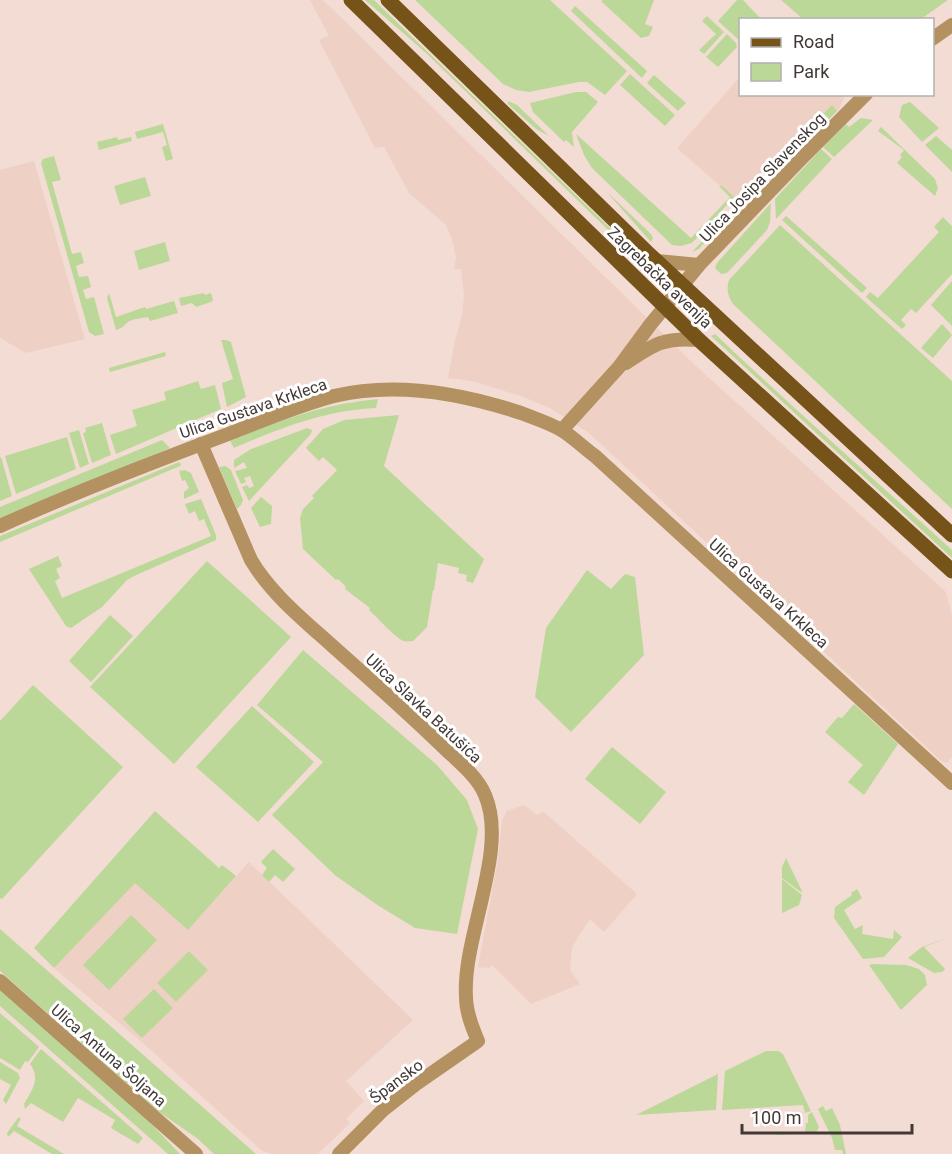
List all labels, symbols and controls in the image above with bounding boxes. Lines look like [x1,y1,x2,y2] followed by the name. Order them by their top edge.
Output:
[739,18,934,96] legend
[793,31,834,52] text: Road
[793,61,830,82] text: Park
[696,109,829,246] street label: Ulica Josipa Slavenskog
[603,223,716,332] street label: Zagrebačka avenija
[177,374,329,443] street label: Ulica Gustava Krkleca
[705,535,832,652] street label: Ulica Gustava Krkleca
[362,650,486,767] street label: Ulica Slavka Batušića
[47,999,171,1111] street label: Ulica Antuna Šoljana
[365,1055,427,1107] street label: Špansko
[742,1097,912,1135] scale bar
[751,1107,802,1128] text: 100 m

